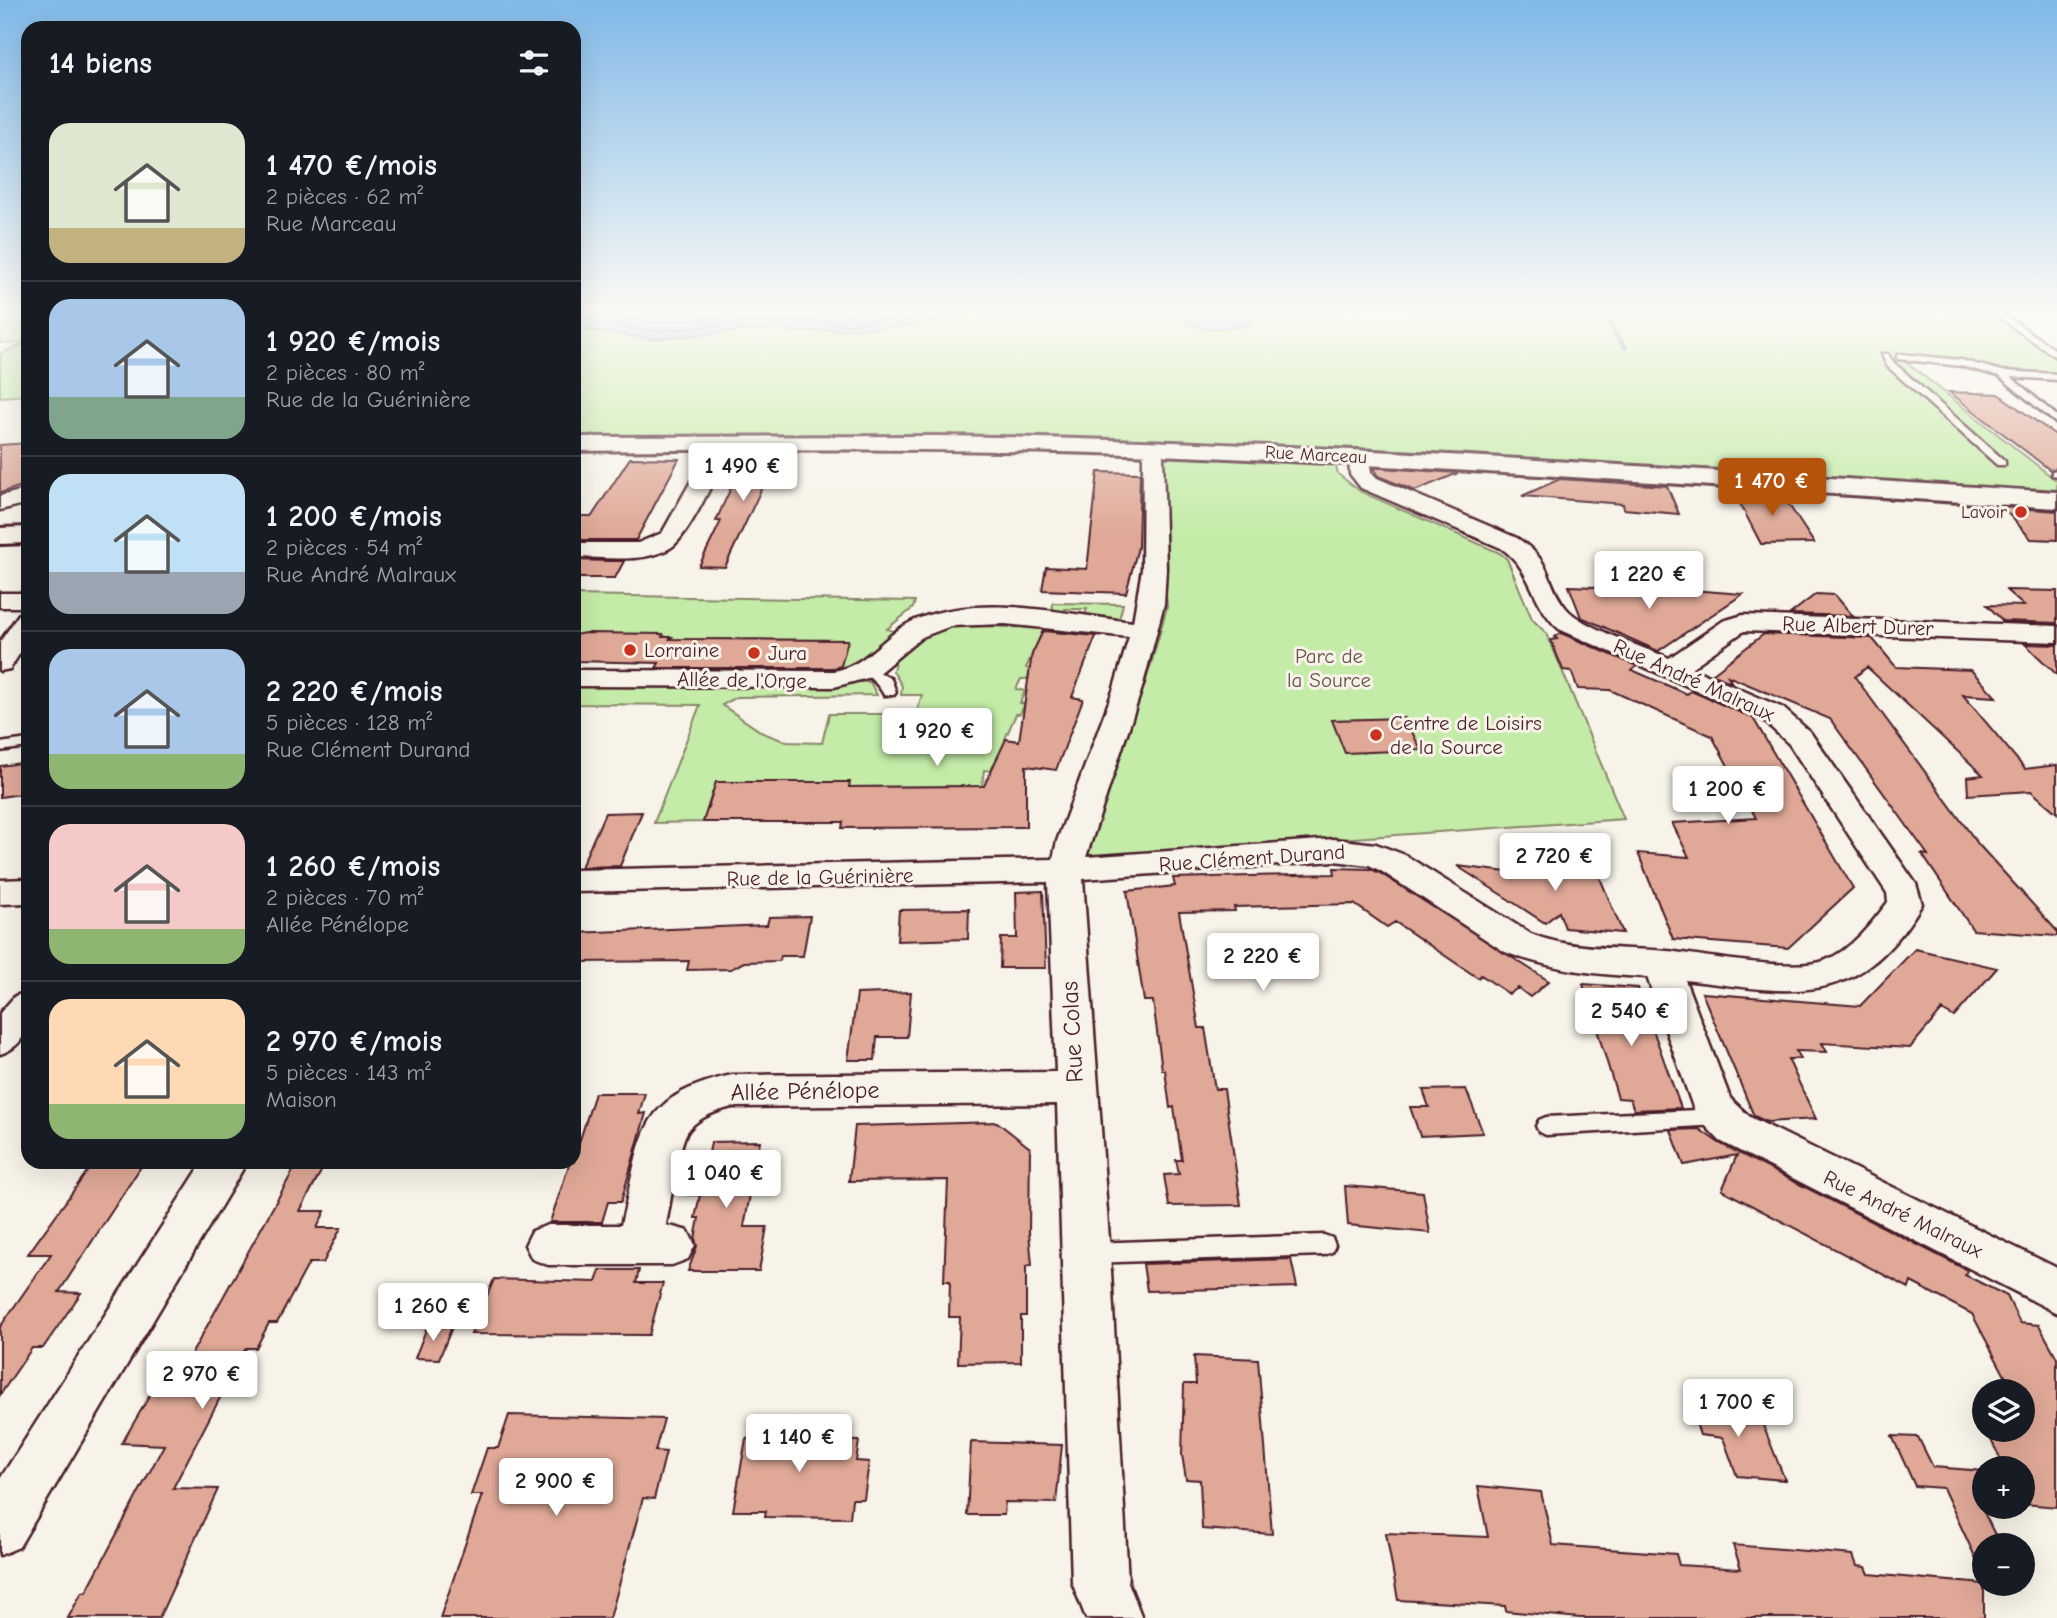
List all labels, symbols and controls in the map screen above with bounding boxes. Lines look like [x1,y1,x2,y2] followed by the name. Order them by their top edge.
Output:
[515,44,553,82] icon: filters
[49,46,152,81] text: 14 biens
[266,148,437,183] text: 1 470 €/mois
[105,151,189,235] icon: home
[266,183,423,210] text: 2 pièces · 62 m²
[266,210,396,237] text: Rue Marceau
[266,324,440,359] text: 1 920 €/mois
[105,327,189,411] icon: home
[266,359,425,386] text: 2 pièces · 80 m²
[266,386,470,413] text: Rue de la Guérinière
[1264,442,1368,468] street label: Rue Marceau
[678,444,808,503] pin: 1 490 €
[704,452,782,479] text: 1 490 €
[1707,458,1837,518] pin: 1 470 €
[1734,467,1810,494] text: 1 470 €
[266,499,442,534] text: 1 200 €/mois
[105,502,189,586] icon: home
[1961,502,2008,523] place label: Lavoir
[2013,504,2029,520] marker: Lavoir
[266,534,422,561] text: 2 pièces · 54 m²
[1584,552,1714,611] pin: 1 220 €
[1610,560,1688,587] text: 1 220 €
[266,561,456,588] text: Rue André Malraux
[1782,611,1935,641] street label: Rue Albert Durer
[1610,634,1778,726] street label: Rue André Malraux
[644,638,719,662] place label: Lorraine
[768,641,807,665] place label: Jura
[622,642,638,658] marker: Lorraine
[1287,644,1371,692] park label: Parc de la Source
[746,645,762,661] marker: Jura
[677,667,807,693] street label: Allée de l'Orge
[266,674,443,709] text: 2 220 €/mois
[105,677,189,761] icon: home
[872,708,1002,768] pin: 1 920 €
[266,709,432,736] text: 5 pièces · 128 m²
[1390,711,1542,759] place label: Centre de Loisirs de la Source
[898,717,976,744] text: 1 920 €
[1368,727,1384,743] marker: Centre de Loisirs de la Source
[266,736,471,763] text: Rue Clément Durand
[1663,766,1793,826] pin: 1 200 €
[1688,775,1768,802] text: 1 200 €
[1490,834,1620,893] pin: 2 720 €
[1158,840,1346,876] street label: Rue Clément Durand
[1516,842,1594,869] text: 2 720 €
[266,849,440,884] text: 1 260 €/mois
[105,852,189,936] icon: home
[726,863,914,891] street label: Rue de la Guérinière
[266,884,424,911] text: 2 pièces · 70 m²
[266,911,409,938] text: Allée Pénélope
[1198,934,1328,993] pin: 2 220 €
[1223,942,1303,969] text: 2 220 €
[1055,980,1089,1083] street label: Rue Colas
[1566,988,1696,1048] pin: 2 540 €
[1591,997,1671,1024] text: 2 540 €
[266,1024,442,1059] text: 2 970 €/mois
[105,1027,189,1111] icon: home
[266,1059,431,1086] text: 5 pièces · 143 m²
[730,1076,880,1106] street label: Allée Pénélope
[266,1086,337,1113] text: Maison
[661,1150,791,1210] pin: 1 040 €
[687,1159,765,1186] text: 1 040 €
[1820,1165,1986,1263] street label: Rue André Malraux
[368,1284,498,1343] pin: 1 260 €
[394,1292,472,1319] text: 1 260 €
[137,1352,267,1411] pin: 2 970 €
[162,1360,242,1387] text: 2 970 €
[1972,1379,2035,1596] map controls
[1972,1379,2035,1442] button: layers
[1673,1380,1803,1439] pin: 1 700 €
[1699,1388,1777,1415] text: 1 700 €
[734,1414,864,1474] pin: 1 140 €
[762,1423,836,1450] text: 1 140 €
[1972,1456,2035,1519] button: +
[491,1458,621,1518] pin: 2 900 €
[515,1467,597,1494] text: 2 900 €
[1972,1533,2035,1596] button: −

